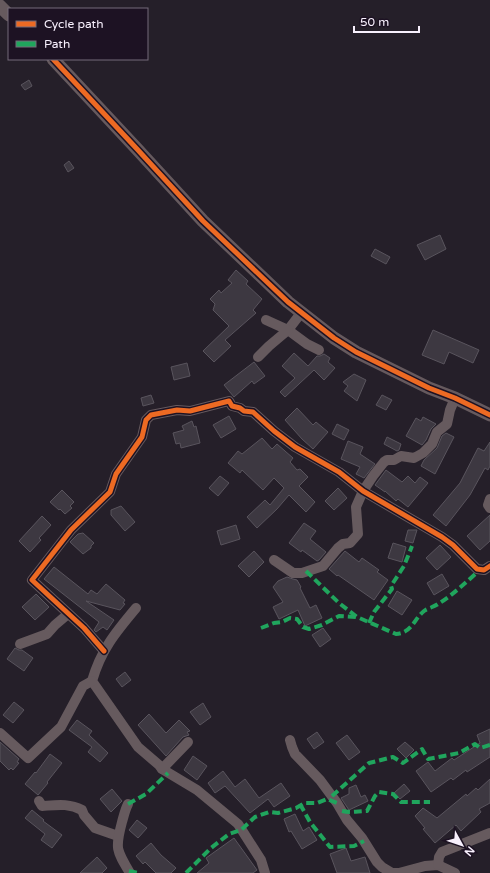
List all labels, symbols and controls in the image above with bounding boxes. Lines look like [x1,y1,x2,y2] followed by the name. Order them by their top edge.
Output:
[8,8,148,60] legend
[354,8,419,34] scale bar
[360,15,389,29] text: 50 m
[44,17,103,31] text: Cycle path
[44,37,70,51] text: Path
[442,825,482,865] north arrow
[461,844,477,859] text: N

